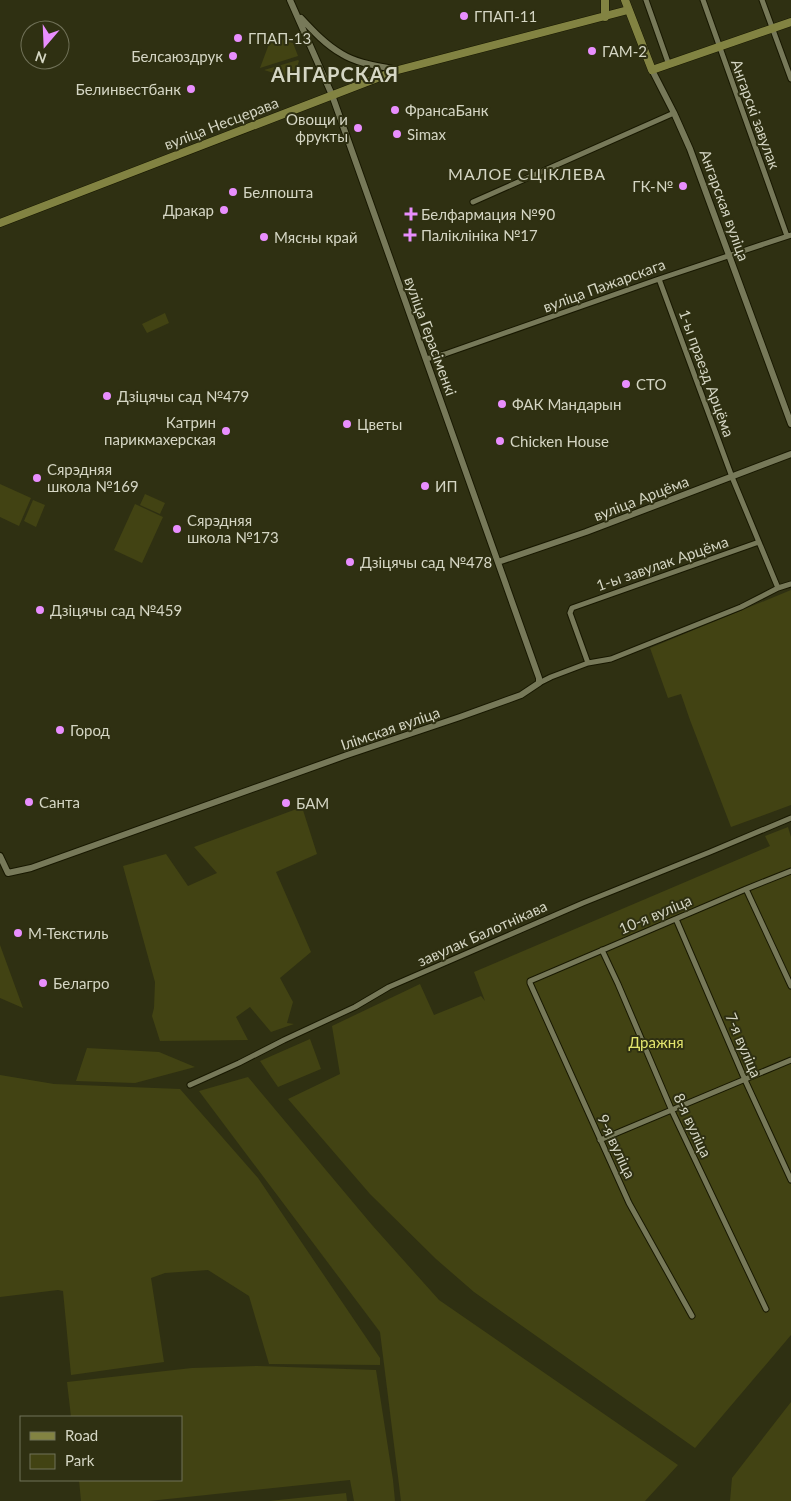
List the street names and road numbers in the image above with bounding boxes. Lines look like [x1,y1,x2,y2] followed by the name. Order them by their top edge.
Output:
[728,57,784,171] street label: Ангарскі завулак
[161,93,281,153] street label: вуліца Несцерава
[696,147,754,263] street label: Ангарская вуліца
[540,254,668,316] street label: вуліца Пажарскага
[401,274,461,398] street label: вуліца Герасіменкі
[676,307,738,439] street label: 1-ы праезд Арцёма
[591,472,691,524] street label: вуліца Арцёма
[594,532,730,594] street label: 1-ы завулак Арцёма
[338,703,442,753] street label: Ілімская вуліца
[616,891,694,937] street label: 10-я вуліца
[415,896,549,970] street label: завулак Балотнікава
[722,1010,766,1080] street label: 7-я вуліца
[670,1090,716,1160] street label: 8-я вуліца
[594,1111,640,1181] street label: 9-я вуліца

